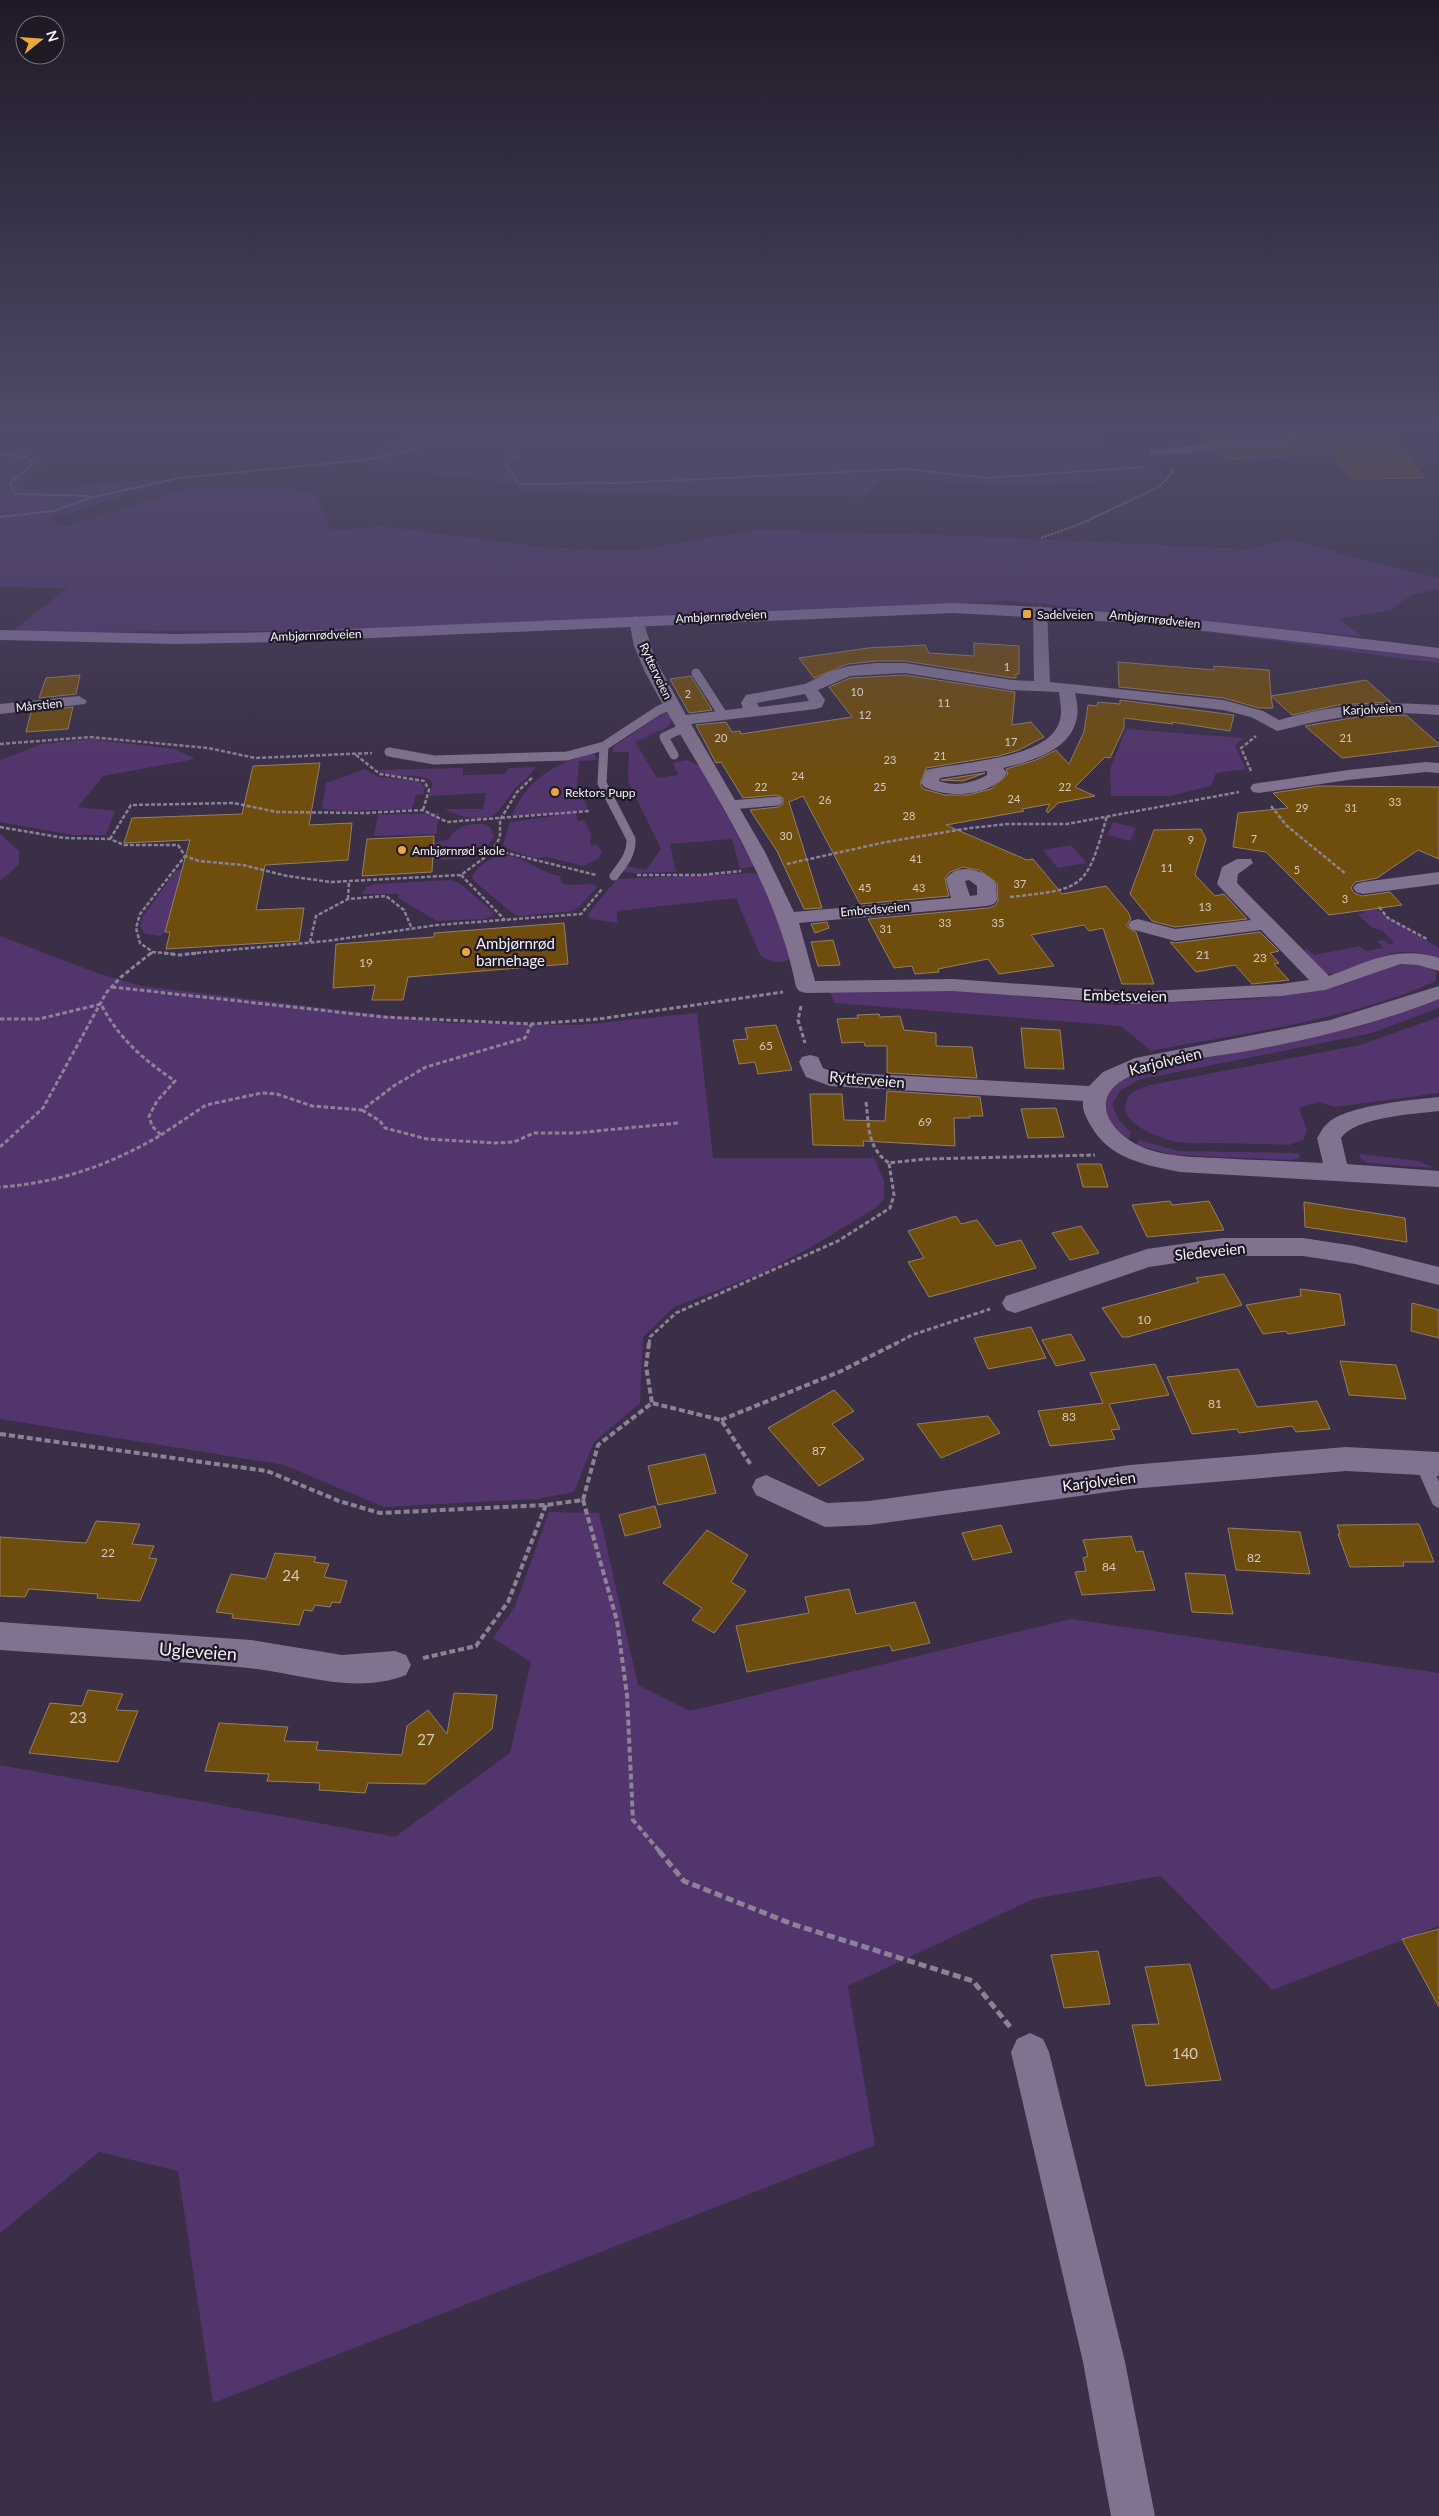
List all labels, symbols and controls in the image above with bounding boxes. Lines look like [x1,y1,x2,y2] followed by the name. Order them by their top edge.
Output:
[15,15,65,65] north arrow
[43,28,63,44] text: N
[675,606,767,626] street label: Ambjørnrødveien
[1037,607,1094,622] place label: Sadelveien
[1109,607,1201,631] street label: Ambjørnrødveien
[1021,608,1033,620] marker: Sadelveien
[270,626,362,644] street label: Ambjørnrødveien
[636,640,676,702] street label: Rytterveien
[1004,660,1010,673] house number: 1
[851,685,864,698] house number: 10
[685,687,691,700] house number: 2
[15,695,63,715] street label: Mårstien
[938,696,950,709] house number: 11
[1342,700,1402,718] street label: Karjolveien
[859,708,871,721] house number: 12
[715,731,728,744] house number: 20
[1340,731,1352,744] house number: 21
[1005,735,1017,748] house number: 17
[934,749,946,762] house number: 21
[884,753,896,766] house number: 23
[792,769,805,782] house number: 24
[755,780,767,793] house number: 22
[874,780,886,793] house number: 25
[1059,780,1071,793] house number: 22
[565,785,636,800] place label: Rektors Pupp
[549,786,561,798] marker: Rektors Pupp
[1008,792,1021,805] house number: 24
[819,793,831,806] house number: 26
[1389,795,1401,808] house number: 33
[1296,801,1308,814] house number: 29
[1345,801,1357,814] house number: 31
[903,809,915,822] house number: 28
[780,829,793,842] house number: 30
[1251,832,1257,845] house number: 7
[1188,833,1194,846] house number: 9
[412,843,505,858] place label: Ambjørnrød skole
[396,844,408,856] marker: Ambjørnrød skole
[910,852,922,865] house number: 41
[1161,861,1173,874] house number: 11
[1294,863,1300,876] house number: 5
[1014,877,1026,890] house number: 37
[859,881,871,894] house number: 45
[913,881,925,894] house number: 43
[1342,892,1348,905] house number: 3
[840,898,910,920] street label: Embedsveien
[1199,900,1211,913] house number: 13
[939,916,951,929] house number: 33
[992,916,1004,929] house number: 35
[880,922,892,935] house number: 31
[476,934,555,969] place label: Ambjørnrød barnehage
[460,946,472,958] marker: Ambjørnrød barnehage
[1196,947,1210,962] house number: 21
[1253,950,1267,965] house number: 23
[359,955,373,970] house number: 19
[1083,985,1167,1005] street label: Embetsveien
[759,1038,773,1053] house number: 65
[1127,1043,1203,1079] street label: Karjolveien
[828,1067,906,1091] street label: Rytterveien
[918,1114,932,1129] house number: 69
[1174,1238,1246,1264] street label: Sledeveien
[1137,1312,1151,1327] house number: 10
[1208,1396,1222,1411] house number: 81
[1062,1409,1076,1424] house number: 83
[812,1443,826,1458] house number: 87
[1061,1468,1137,1494] street label: Karjolveien
[101,1545,115,1560] house number: 22
[1247,1550,1261,1565] house number: 82
[1102,1559,1116,1574] house number: 84
[282,1566,300,1584] house number: 24
[158,1637,238,1665] street label: Ugleveien
[69,1708,87,1726] house number: 23
[417,1730,435,1748] house number: 27
[1172,2044,1198,2062] house number: 140

